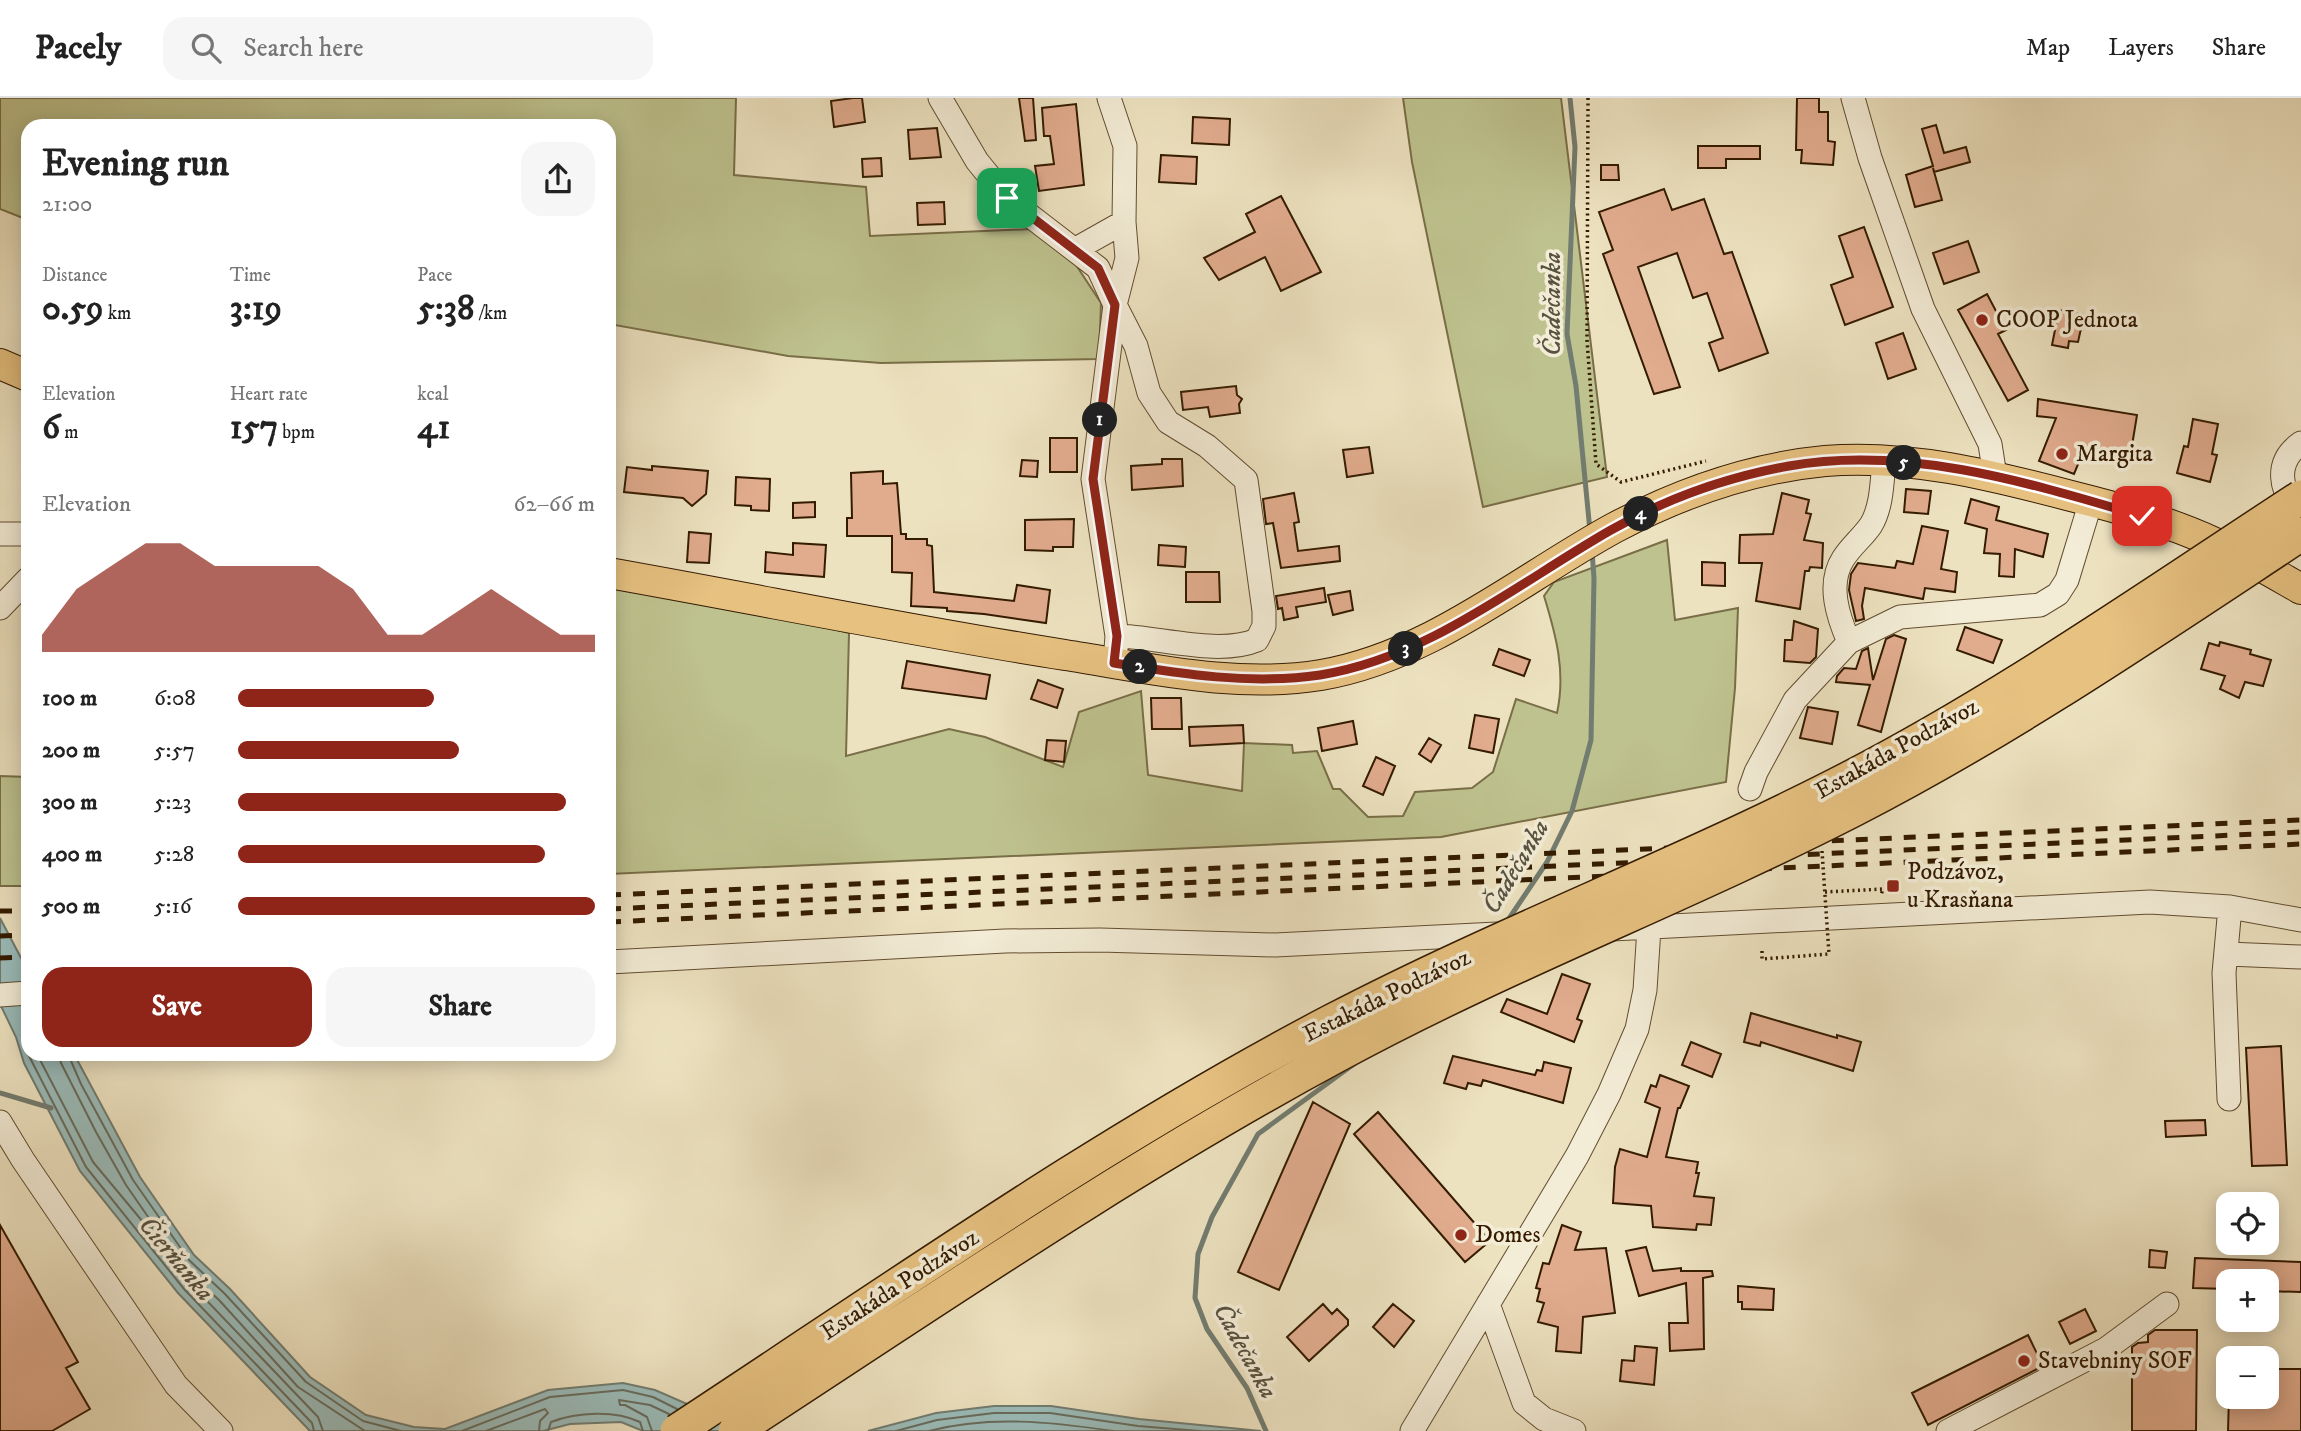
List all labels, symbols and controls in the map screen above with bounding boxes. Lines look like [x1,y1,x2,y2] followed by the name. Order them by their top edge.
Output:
[163,17,653,80] search box
[35,28,121,69] text: Pacely
[187,29,225,67] icon: search
[243,32,363,65] text: Search here
[2026,33,2070,63] text: Map
[2108,33,2174,63] text: Layers
[2212,33,2266,63] text: Share
[42,140,229,188] text: Evening run
[521,142,595,216] button: share
[977,168,1037,228] pin
[988,179,1026,217] icon: arrive
[42,190,93,219] text: 21:00
[1536,252,1569,356] water label: Čadečanka
[42,264,107,287] text: Distance
[230,264,271,287] text: Time
[417,264,452,287] text: Pace
[42,287,104,331] text: 0.59
[230,287,282,331] text: 3:19
[417,287,474,331] text: 5:38
[104,302,131,325] text: km
[474,302,507,325] text: /km
[1996,305,2139,335] place label: COOP Jednota
[1974,312,1990,328] marker: COOP Jednota
[42,383,116,406] text: Elevation
[230,383,308,406] text: Heart rate
[417,383,449,406] text: kcal
[1082,402,1118,438] pin: 1
[42,406,60,450] text: 6
[230,406,278,450] text: 157
[417,406,450,450] text: 41
[1096,408,1103,431] text: 1
[60,421,79,444] text: m
[278,421,315,444] text: bpm
[2076,439,2154,469] place label: Margita
[1886,446,1922,480] pin: 5
[2054,446,2070,462] marker: Margita
[1899,451,1908,474] text: 5
[2112,486,2172,546] pin
[42,490,131,519] text: Elevation
[513,490,595,519] text: 62–66 m
[1624,496,1658,532] pin: 4
[2123,497,2161,535] icon: check
[1635,502,1646,525] text: 4
[1388,632,1424,666] pin: 3
[1402,637,1409,660] text: 3
[1122,650,1158,684] pin: 2
[1135,655,1144,678] text: 2
[42,684,97,713] text: 100 m
[154,684,196,713] text: 6:08
[1810,691,1985,806] street label: Estakáda Podzávoz
[42,736,100,765] text: 200 m
[154,736,195,765] text: 5:57
[42,788,98,817] text: 300 m
[154,788,191,817] text: 5:23
[1475,814,1557,920] water label: Čadečanka
[42,840,102,869] text: 400 m
[154,840,194,869] text: 5:28
[1907,857,2014,915] place label: Podzávoz, u Krasňana
[1885,878,1901,894] marker: Podzávoz, u Krasňana
[42,892,100,921] text: 500 m
[154,892,192,921] text: 5:16
[1298,942,1476,1049] street label: Estakáda Podzávoz
[42,967,312,1047] button: Save
[326,967,595,1047] button: Share
[2216,1192,2279,1409] map controls
[2216,1192,2279,1255] button: locate
[131,1210,221,1308] water label: Čierňanka
[1475,1220,1540,1250] place label: Domes
[815,1222,985,1347] street label: Estakáda Podzávoz
[1453,1227,1469,1243] marker: Domes
[2216,1269,2279,1332] button: +
[1205,1297,1285,1405] water label: Čadečanka
[2038,1346,2192,1376] place label: Stavebniny SOF
[2216,1346,2279,1409] button: −
[2016,1353,2032,1369] marker: Stavebniny SOF

